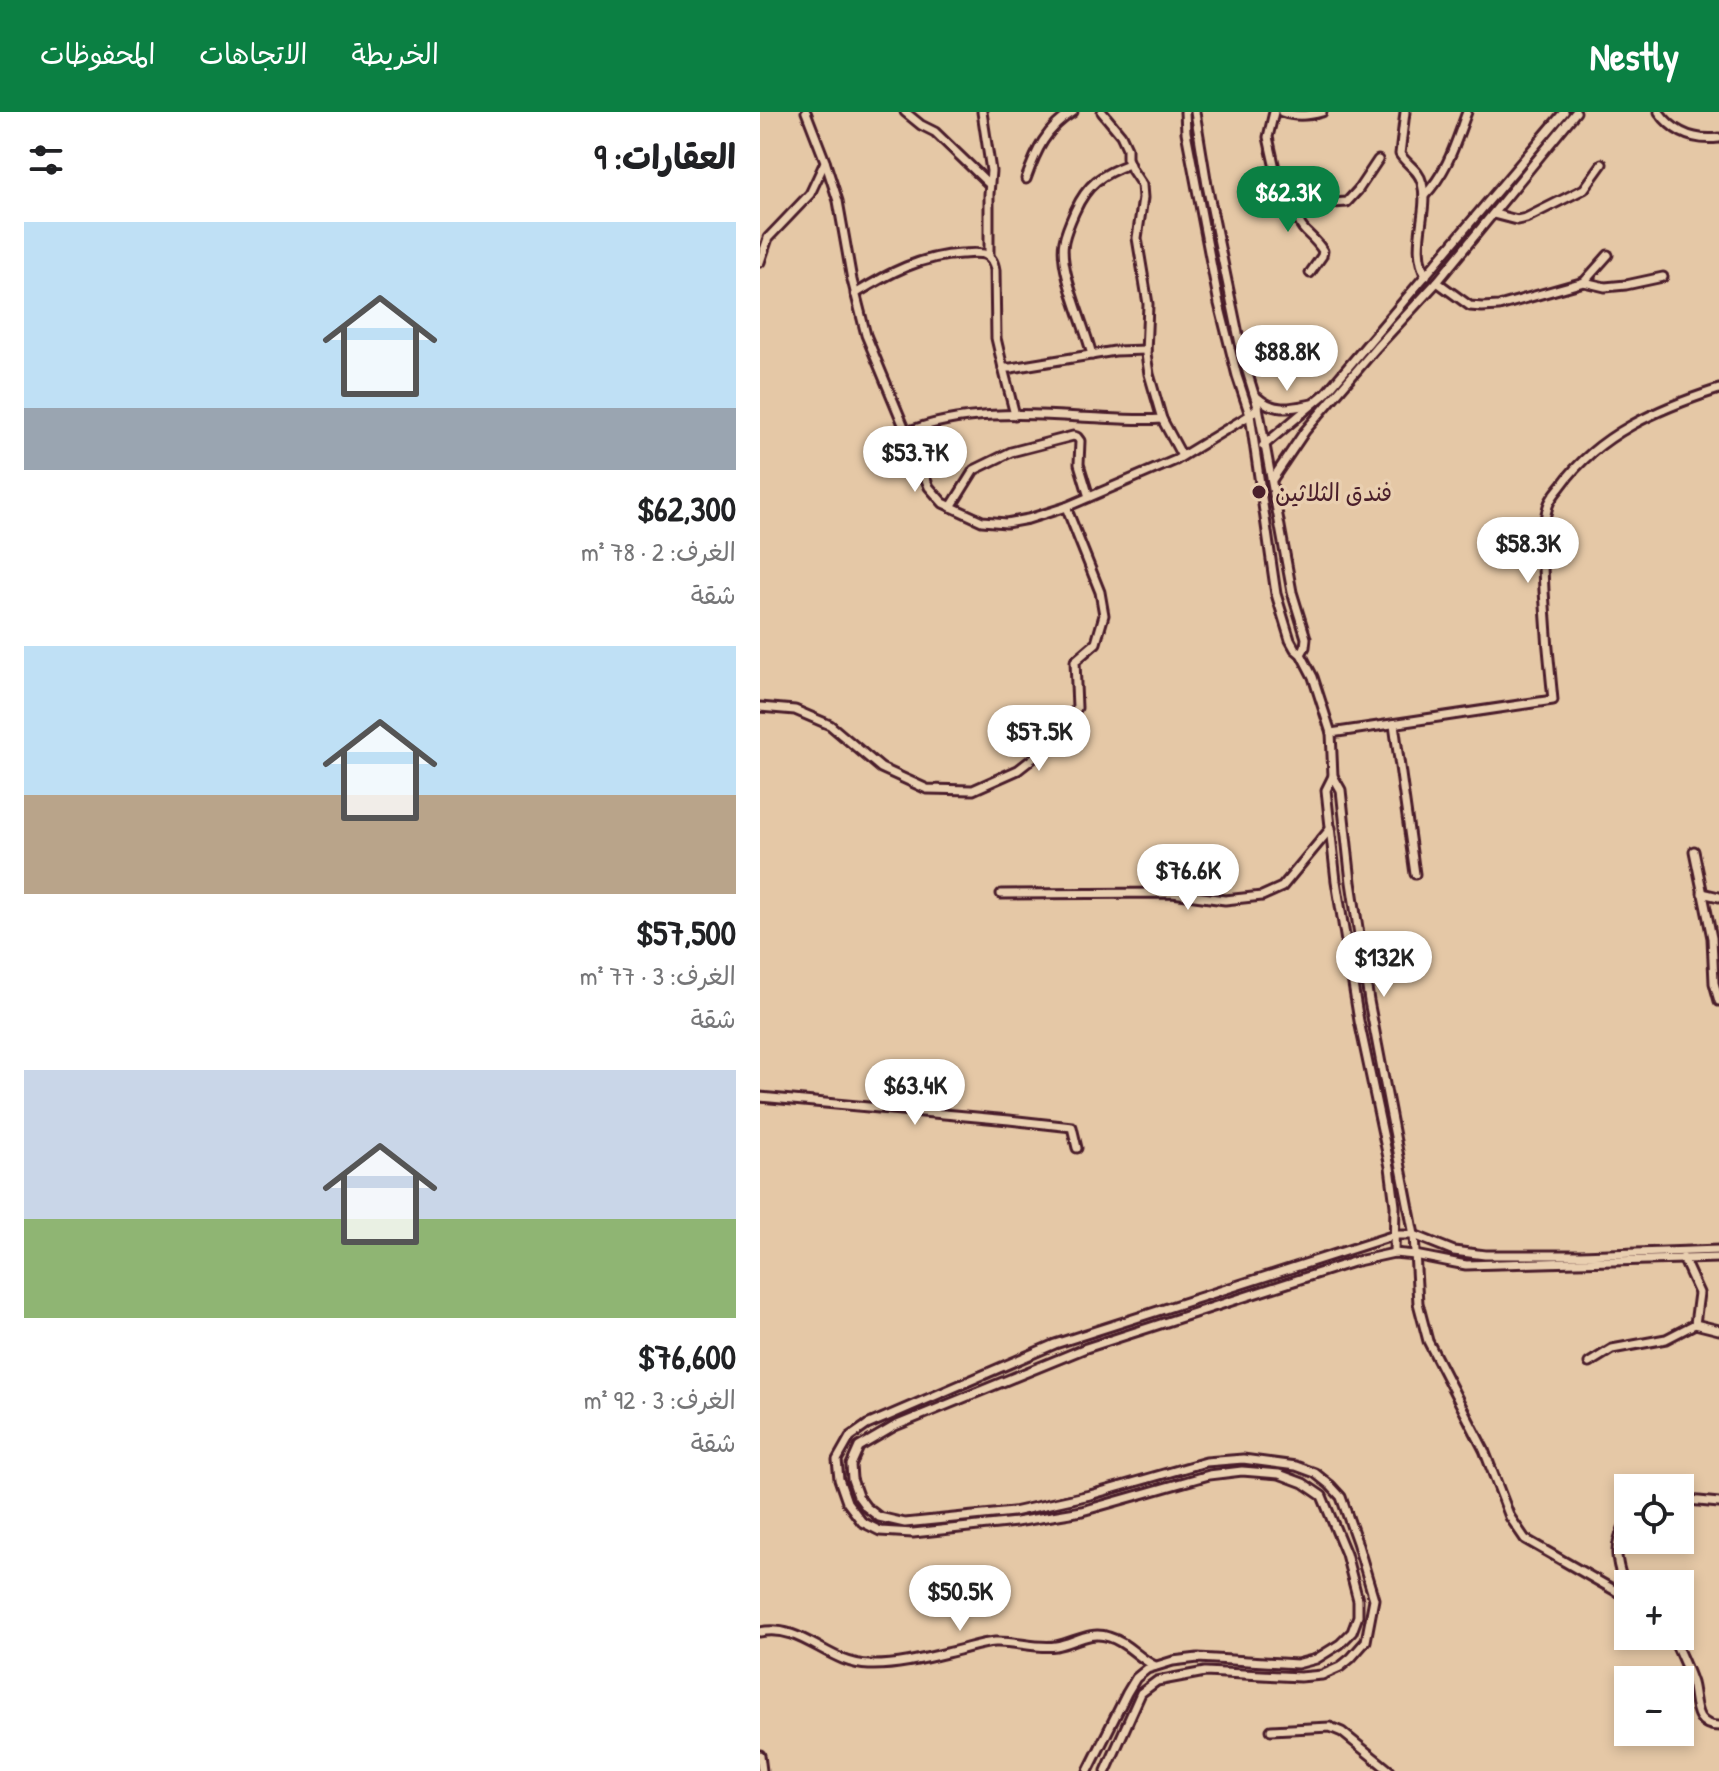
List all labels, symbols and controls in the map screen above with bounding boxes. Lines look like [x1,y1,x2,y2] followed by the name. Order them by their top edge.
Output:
[1590,30,1679,82] text: Nestly
[40,35,155,73] text: المحفوظات
[199,35,307,73] text: الاتجاهات
[351,35,439,73] text: الخريطة
[594,134,736,180] text: العقارات: 9
[24,138,68,182] icon: filters
[1223,166,1353,234] pin: $62.3K
[1255,174,1321,209] text: $62.3K
[308,274,452,418] icon: home
[1222,325,1352,393] pin: $88.8K
[1254,333,1320,368] text: $88.8K
[850,426,980,494] pin: $53.7K
[881,434,949,469] text: $53.7K
[1275,476,1392,508] place label: فندق الثلاثين
[1250,483,1268,501] marker: فندق الثلاثين
[637,486,736,532] text: $62,300
[1463,517,1593,585] pin: $58.3K
[1495,525,1561,560] text: $58.3K
[581,534,736,569] text: الغرف: 2 · 78 m²
[691,577,736,612] text: شقة
[308,698,452,842] icon: home
[974,705,1104,773] pin: $57.5K
[1005,713,1073,748] text: $57.5K
[1123,844,1253,912] pin: $76.6K
[1155,852,1221,887] text: $76.6K
[636,910,736,956] text: $57,500
[1328,931,1440,999] pin: $132K
[1354,939,1414,974] text: $132K
[580,958,736,993] text: الغرف: 3 · 77 m²
[691,1001,736,1036] text: شقة
[850,1059,980,1127] pin: $63.4K
[883,1067,947,1102] text: $63.4K
[308,1122,452,1266] icon: home
[637,1334,736,1380] text: $76,600
[584,1382,736,1417] text: الغرف: 3 · 92 m²
[691,1425,736,1460] text: شقة
[1614,1474,1694,1746] map controls
[1614,1474,1694,1554] button: locate
[895,1565,1025,1633] pin: $50.5K
[1614,1570,1694,1650] button: +
[927,1573,993,1608] text: $50.5K
[1614,1666,1694,1746] button: −

